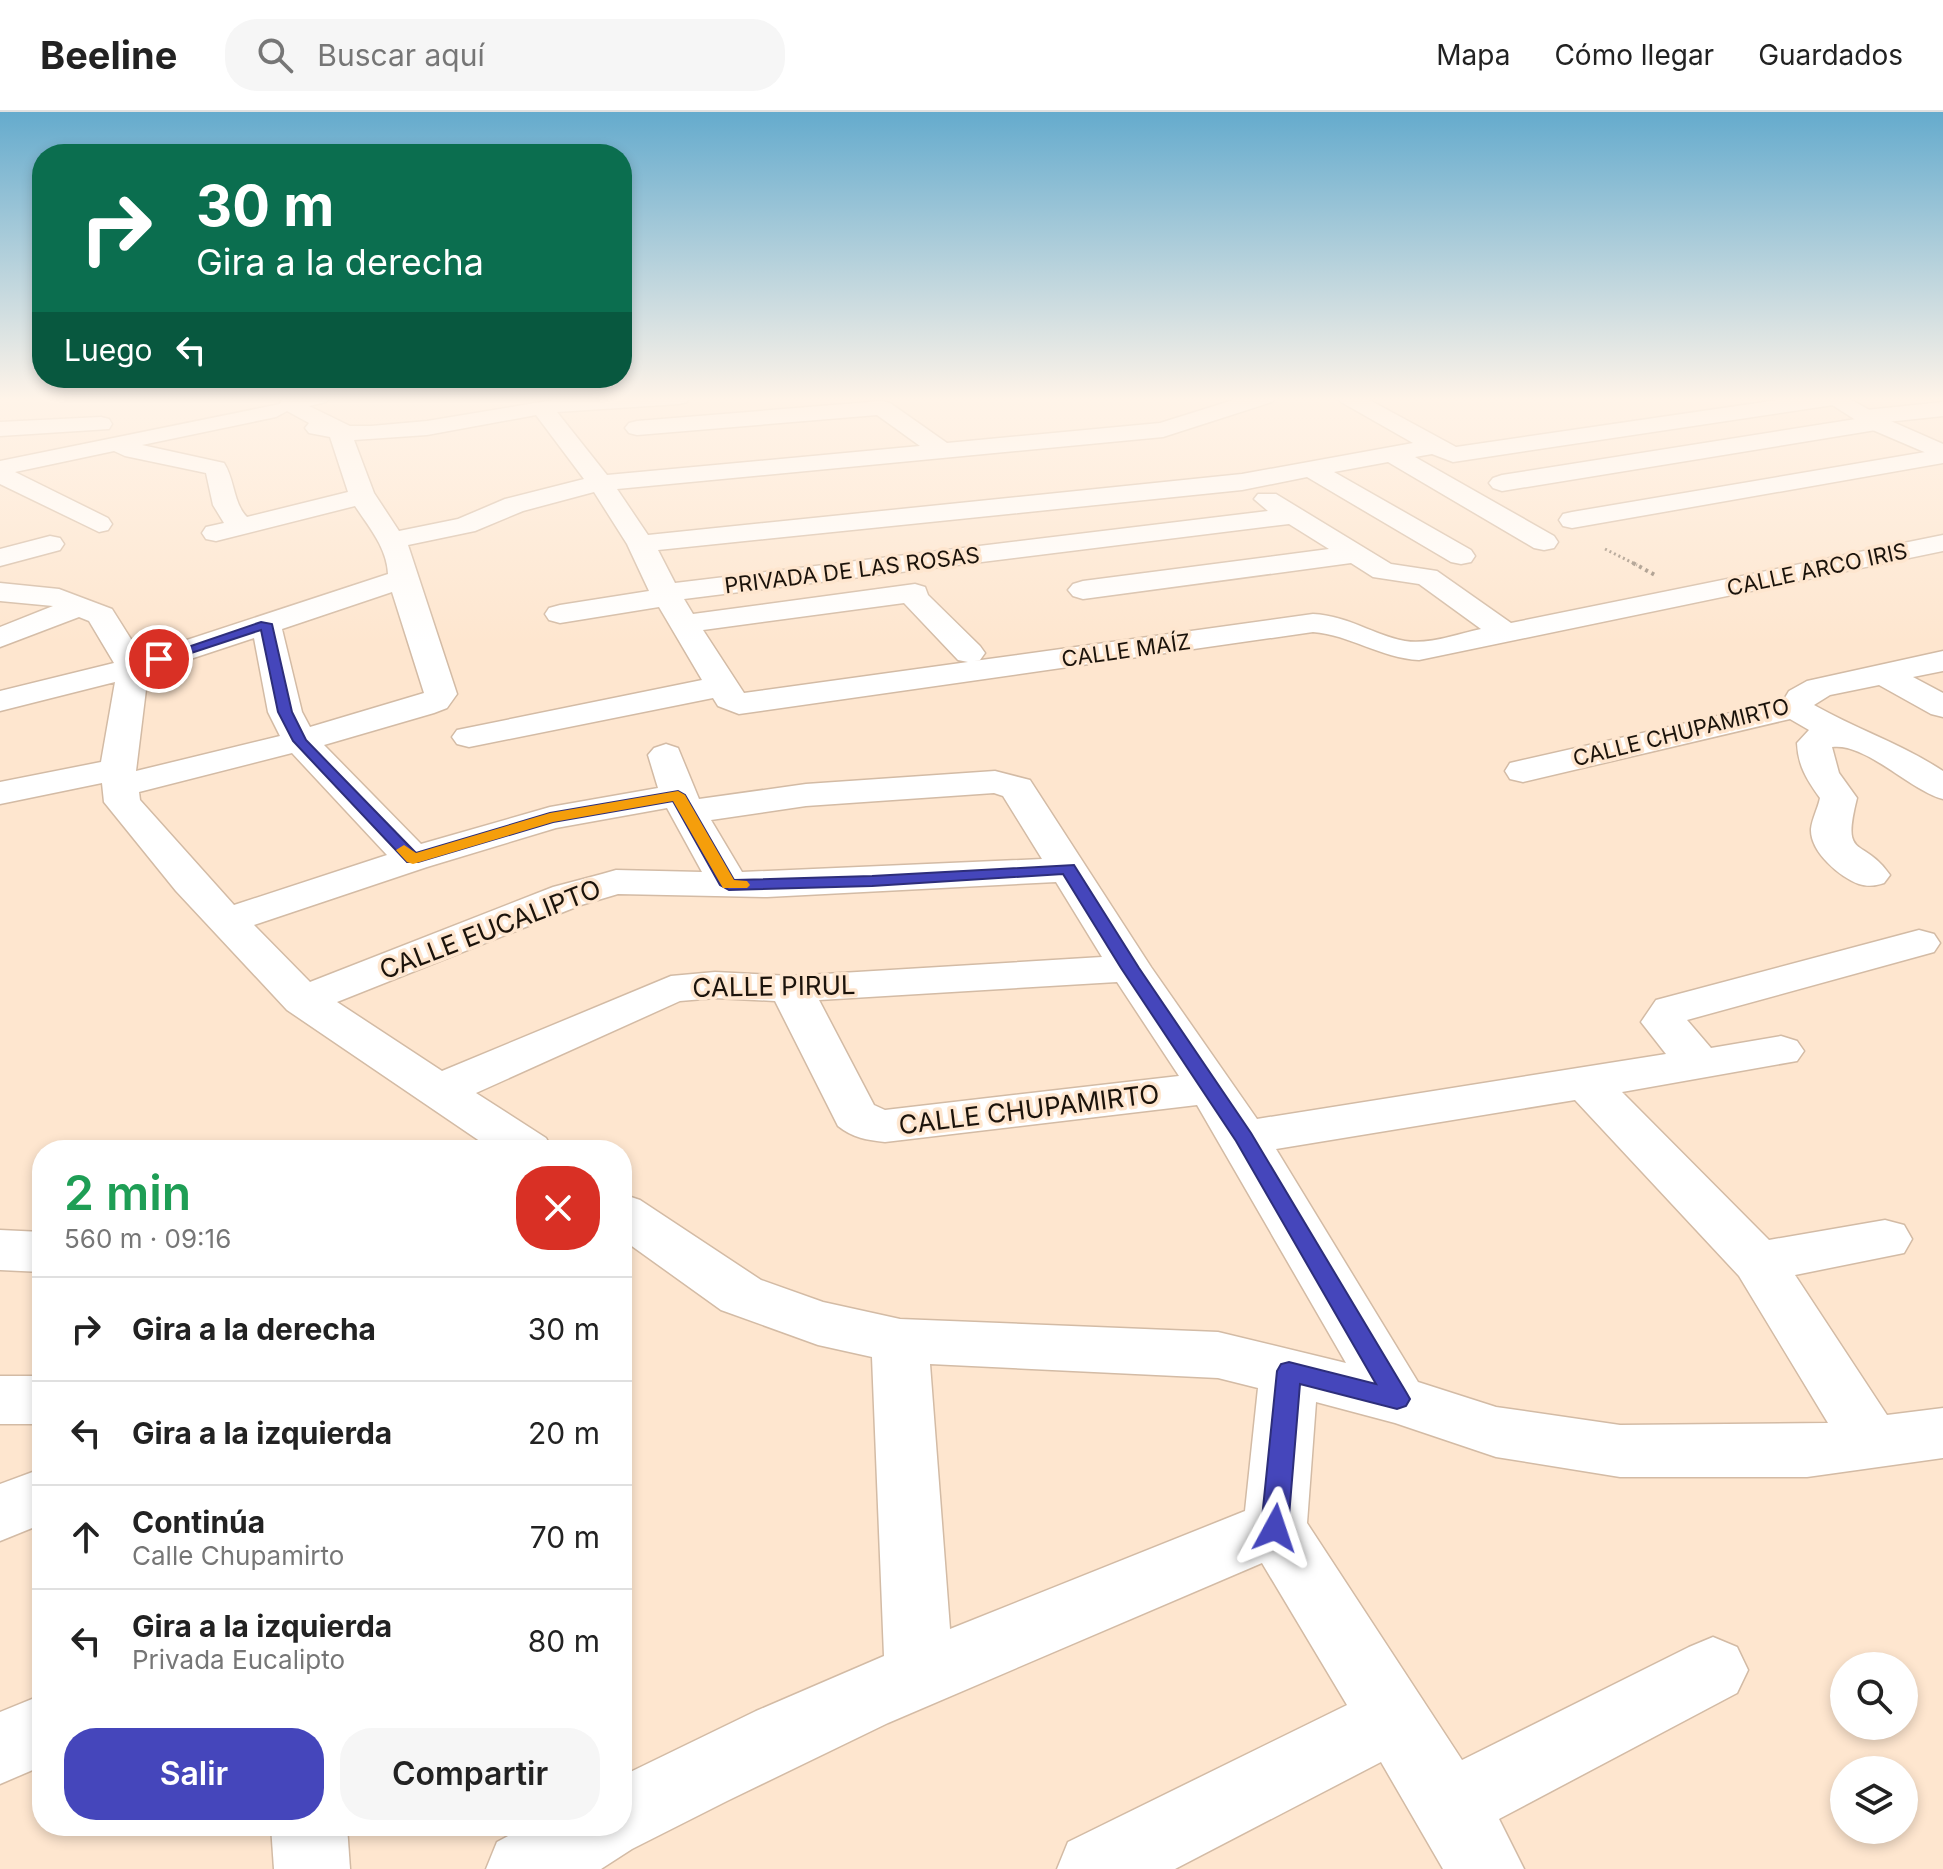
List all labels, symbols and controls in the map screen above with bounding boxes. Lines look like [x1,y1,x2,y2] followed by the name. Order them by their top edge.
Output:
[225,19,785,91] search box
[40,32,177,78] text: Beeline
[253,33,297,77] icon: search
[317,37,485,73] text: Buscar aquí
[1436,38,1510,72] text: Mapa
[1554,38,1714,72] text: Cómo llegar
[1758,38,1903,72] text: Guardados
[196,172,334,240] text: 30 m
[64,176,168,280] icon: right
[196,240,484,284] text: Gira a la derecha
[169,328,213,372] icon: left
[64,332,153,368] text: Luego
[1724,537,1910,601] street label: CALLE ARCO IRIS
[723,541,981,599] street label: PRIVADA DE LAS ROSAS
[125,625,193,693] pin
[1060,628,1192,672] street label: CALLE MAÍZ
[137,637,181,681] icon: arrive
[1570,693,1792,771] street label: CALLE CHUPAMIRTO
[375,873,605,985] street label: CALLE EUCALIPTO
[692,969,856,1003] street label: CALLE PIRUL
[897,1078,1161,1140] street label: CALLE CHUPAMIRTO
[64,1163,191,1222] text: 2 min
[516,1166,600,1250] button: close
[64,1223,231,1254] text: 560 m · 09:16
[64,1307,108,1351] icon: right
[132,1311,376,1347] text: Gira a la derecha
[528,1311,600,1347] text: 30 m
[64,1411,108,1455] icon: left
[132,1415,392,1451] text: Gira a la izquierda
[528,1415,600,1451] text: 20 m
[1233,1486,1317,1570] position arrow
[132,1504,265,1540] text: Continúa
[64,1515,108,1559] icon: ahead
[530,1519,600,1555] text: 70 m
[132,1540,344,1571] text: Calle Chupamirto
[132,1608,392,1644] text: Gira a la izquierda
[64,1619,108,1663] icon: left
[528,1623,600,1659] text: 80 m
[132,1644,345,1675] text: Privada Eucalipto
[1830,1652,1918,1844] map controls
[1830,1652,1918,1740] button: search
[64,1728,324,1820] button: Salir
[340,1728,600,1820] button: Compartir
[1830,1756,1918,1844] button: layers

